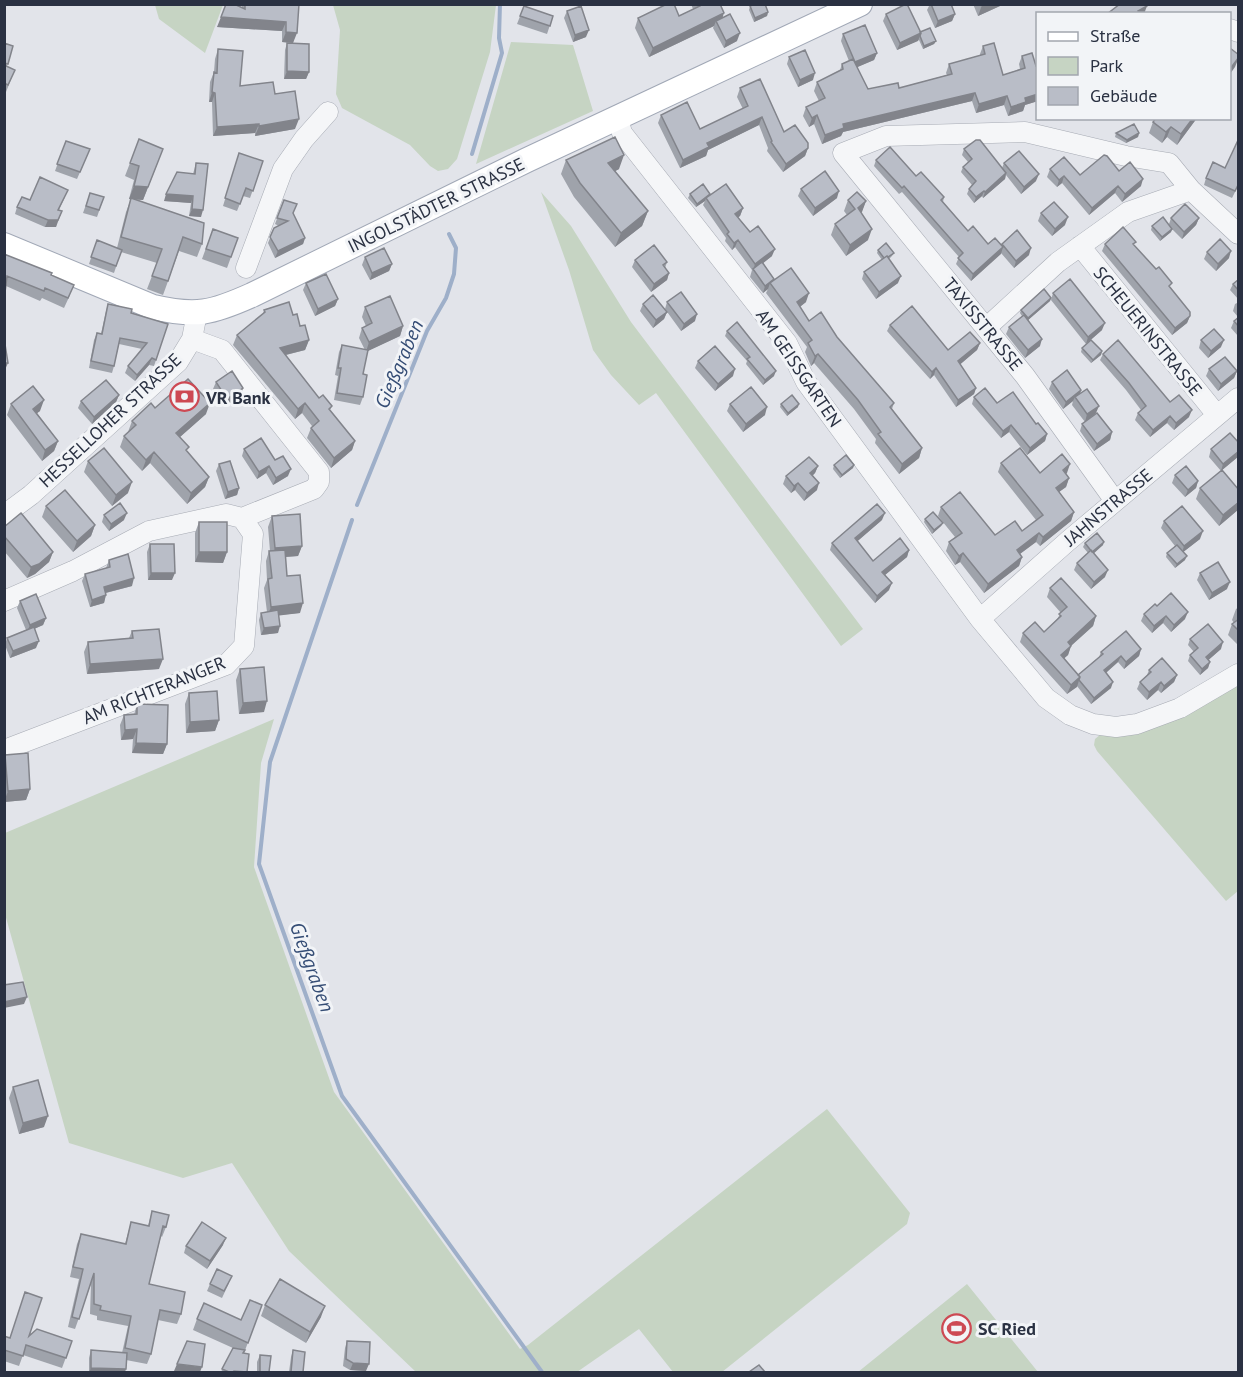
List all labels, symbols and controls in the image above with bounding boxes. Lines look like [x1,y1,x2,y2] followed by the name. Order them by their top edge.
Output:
[1036,12,1231,120] legend
[1090,24,1141,47] text: Straße
[1090,54,1123,77] text: Park
[1090,84,1157,107] text: Gebäude
[344,152,528,258] street label: INGOLSTÄDTER STRASSE
[1089,262,1207,400] street label: SCHEUERINSTRASSE
[938,273,1028,375] street label: TAXISSTRASSE
[751,305,847,431] street label: AM GEISSGARTEN
[369,316,429,412] water label: Gießgraben
[34,348,186,492] street label: HESSELLOHER STRASSE
[169,381,201,413] bank icon: VR Bank
[205,386,271,409] place label: VR Bank
[1058,463,1157,552] street label: JAHNSTRASSE
[79,651,229,729] street label: AM RICHTERANGER
[284,918,340,1016] water label: Gießgraben
[941,1312,973,1344] sports icon: SC Ried
[978,1317,1036,1340] place label: SC Ried

